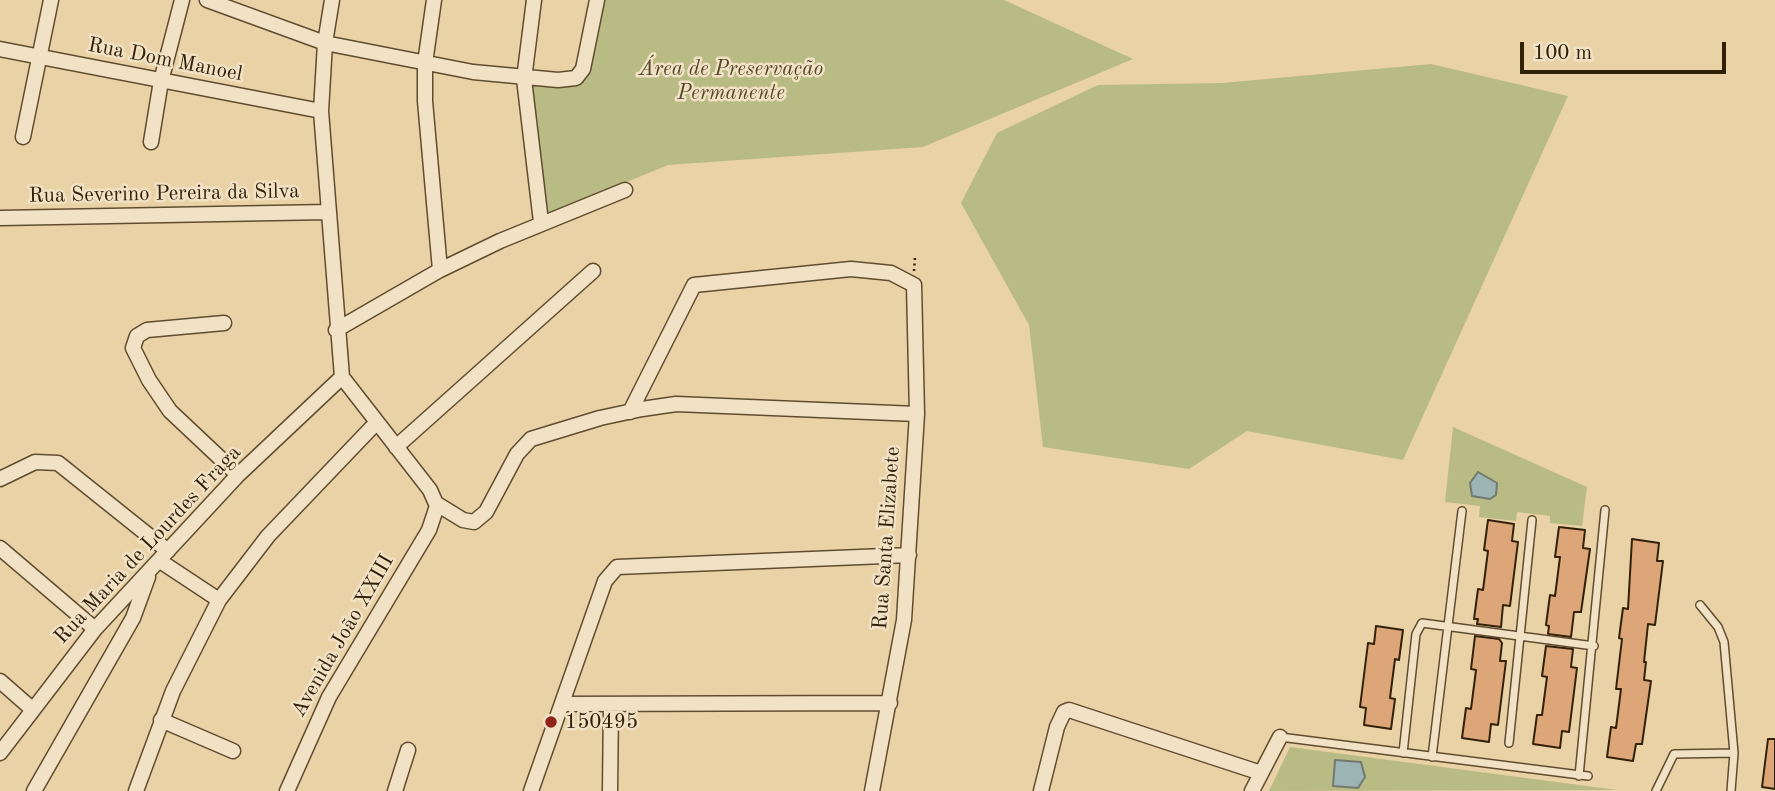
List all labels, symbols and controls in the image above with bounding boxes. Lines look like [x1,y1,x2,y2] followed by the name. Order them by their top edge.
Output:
[1523,28,1730,72] scale bar
[86,33,244,87] street label: Rua Dom Manoel
[1533,43,1592,64] text: 100 m
[639,56,823,106] park label: Área de Preservação Permanente
[28,179,300,209] street label: Rua Severino Pereira da Silva
[49,440,247,650] street label: Rua Maria de Lourdes Fraga
[868,445,906,631] street label: Rua Santa Elizabete
[286,550,400,722] street label: Avenida João XXIII
[565,709,638,735] place label: 150495
[543,714,559,730] marker: 150495

